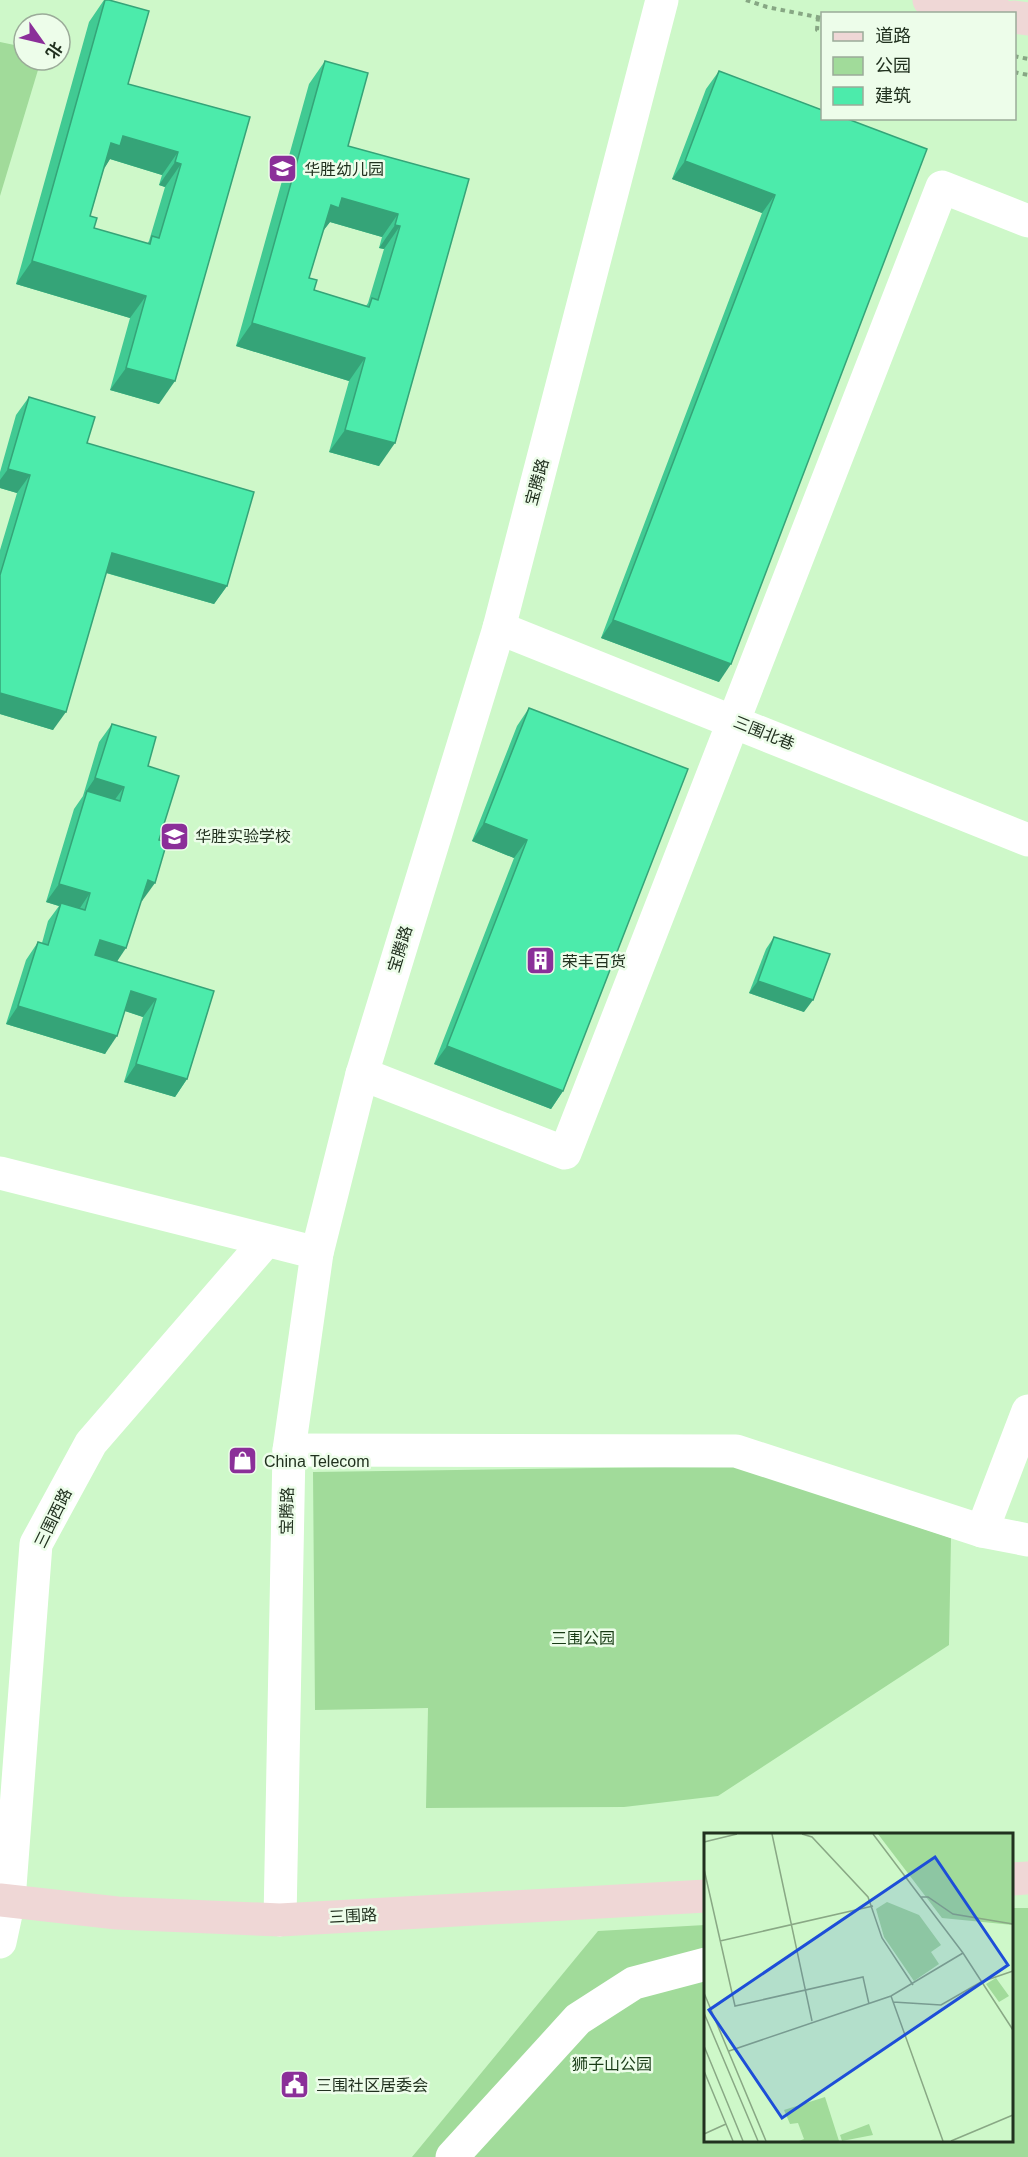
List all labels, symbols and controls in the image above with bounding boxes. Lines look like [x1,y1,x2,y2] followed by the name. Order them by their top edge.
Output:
[12,12,72,72] north arrow
[821,12,1016,120] legend
[875,26,911,46] text: 道路
[42,39,66,62] text: 北
[875,56,911,76] text: 公园
[875,86,911,106] text: 建筑
[267,153,299,185] school or university icon: 华胜幼儿园
[304,161,384,178] place label: 华胜幼儿园
[523,457,551,507] street label: 宝腾路
[731,713,797,753] street label: 三围北巷
[158,820,190,852] school or university icon: 华胜实验学校
[195,828,291,845] place label: 华胜实验学校
[385,924,415,974] street label: 宝腾路
[525,945,557,977] building icon: 荣丰百货
[562,953,626,970] place label: 荣丰百货
[227,1445,259,1477] shop icon: China Telecom
[264,1453,370,1470] place label: China Telecom
[31,1486,75,1550] street label: 三围西路
[278,1487,296,1535] street label: 宝腾路
[551,1630,615,1647] park label: 三围公园
[704,1833,1013,2142] inset map
[329,1906,377,1926] street label: 三围路
[572,2056,652,2073] park label: 狮子山公园
[279,2069,311,2101] public building icon: 三围社区居委会
[316,2077,428,2094] place label: 三围社区居委会

